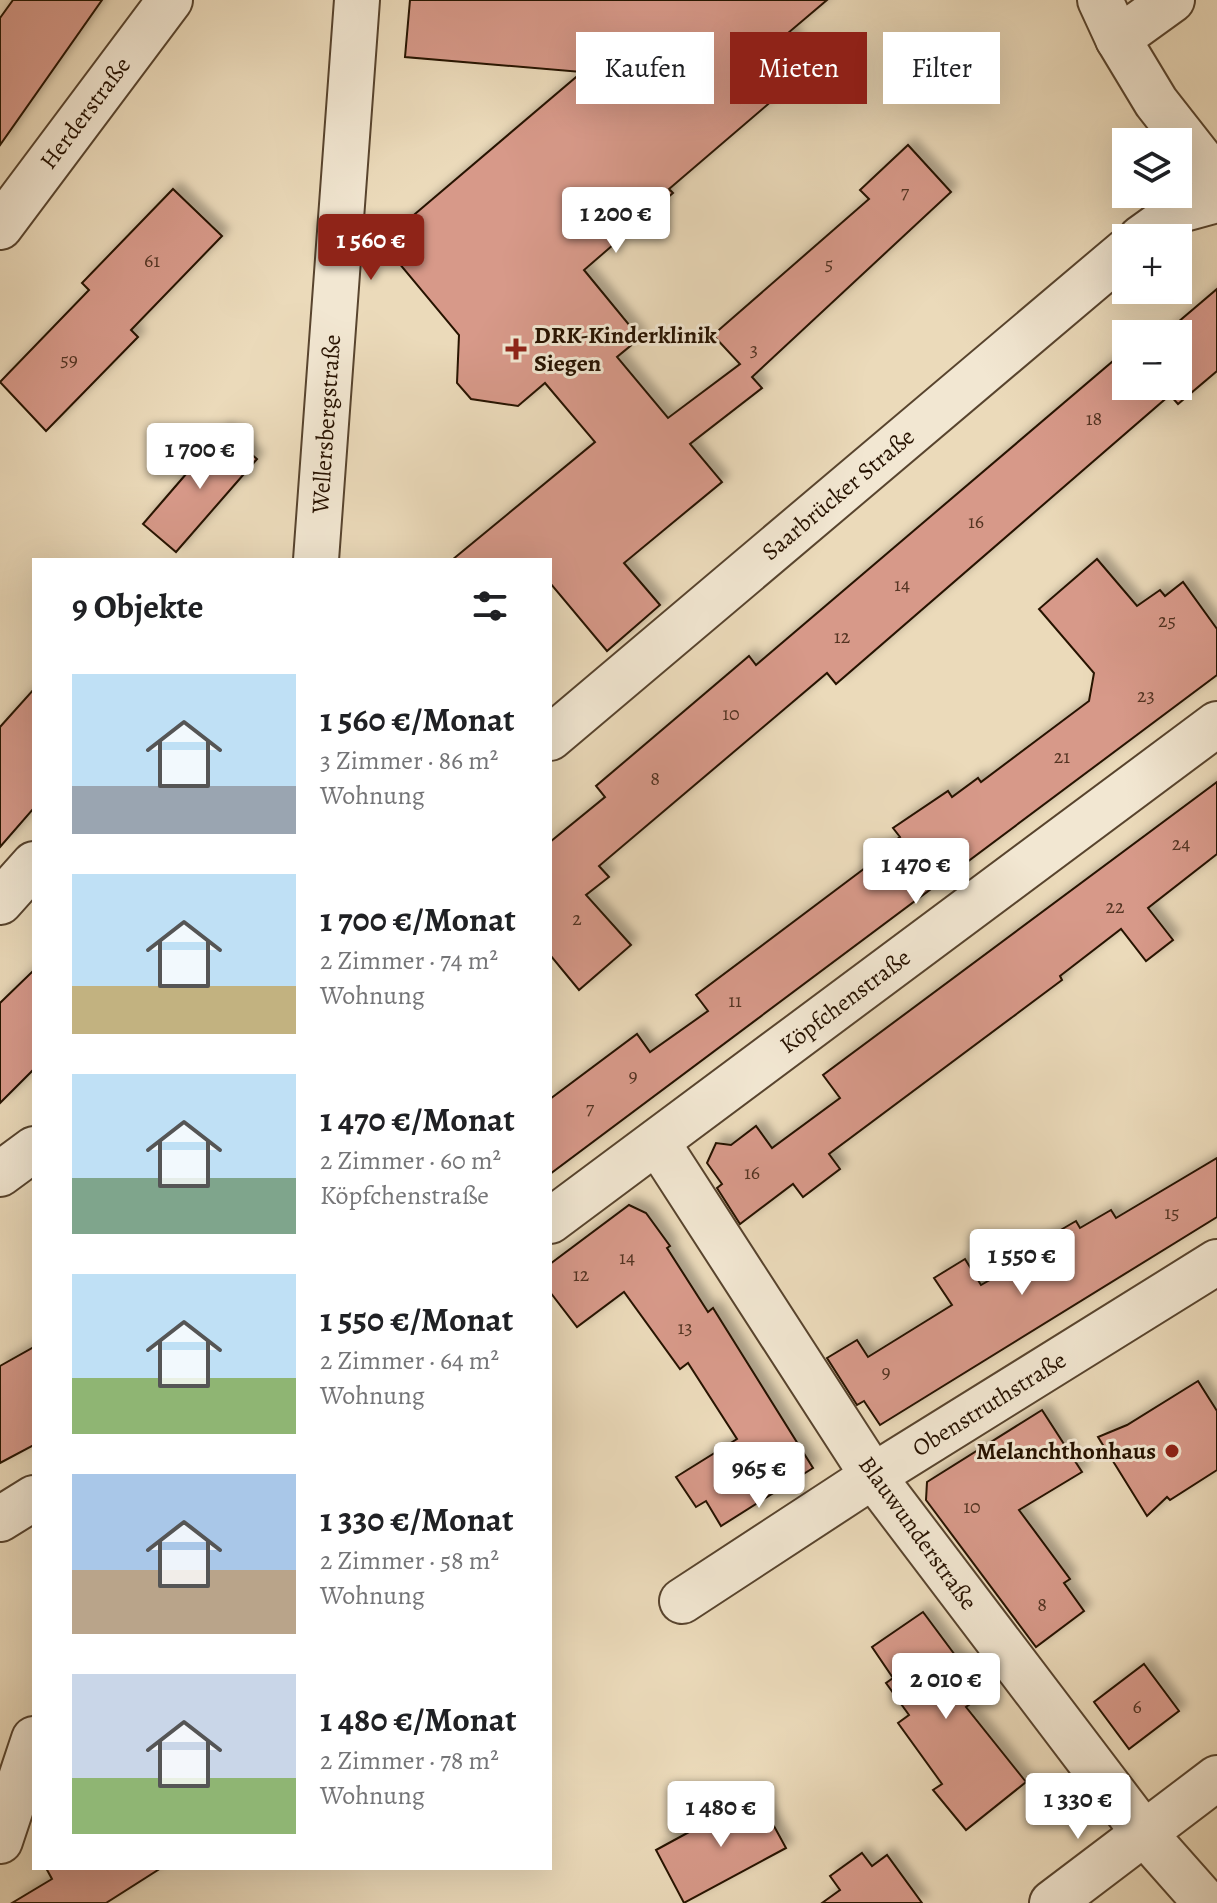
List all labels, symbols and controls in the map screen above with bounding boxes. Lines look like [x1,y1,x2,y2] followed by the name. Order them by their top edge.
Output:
[576,32,714,104] chip: Kaufen
[730,32,867,104] chip: Mieten
[883,32,1000,104] chip: Filter
[32,50,138,176] street label: Herderstraße
[1112,128,1192,400] map controls
[1112,128,1192,208] button: layers
[901,178,910,205] house number: 7
[542,187,690,255] pin: 1 200 €
[580,195,652,230] text: 1 200 €
[297,214,445,282] pin: 1 560 €
[336,222,406,257] text: 1 560 €
[1112,224,1192,304] button: +
[144,247,160,274] house number: 61
[825,250,833,277] house number: 5
[534,319,717,379] place label: DRK-Kinderklinik Siegen
[1112,320,1192,400] button: −
[304,333,348,516] street label: Wellersbergstraße
[750,336,758,363] house number: 3
[505,338,527,360] marker: DRK-Kinderklinik Siegen
[60,346,78,373] house number: 59
[1086,405,1102,432] house number: 18
[755,421,921,567] street label: Saarbrücker Straße
[126,423,274,491] pin: 1 700 €
[165,431,235,466] text: 1 700 €
[968,508,984,535] house number: 16
[894,571,910,598] house number: 14
[72,583,203,630] text: 9 Objekte
[468,584,512,628] icon: filters
[1158,607,1176,634] house number: 25
[834,623,851,650] house number: 12
[1137,682,1155,709] house number: 23
[320,696,515,743] text: 1 560 €/Monat
[722,700,740,727] house number: 10
[136,706,232,802] icon: home
[320,743,498,778] text: 3 Zimmer · 86 m²
[1054,743,1070,770] house number: 21
[650,765,660,792] house number: 8
[320,778,425,813] text: Wohnung
[1172,830,1190,857] house number: 24
[842,838,990,906] pin: 1 470 €
[881,846,951,881] text: 1 470 €
[1106,893,1125,920] house number: 22
[320,896,516,943] text: 1 700 €/Monat
[572,905,582,932] house number: 2
[136,906,232,1002] icon: home
[773,941,917,1061] street label: Köpfchenstraße
[320,943,498,978] text: 2 Zimmer · 74 m²
[320,978,425,1013] text: Wohnung
[728,987,742,1014] house number: 11
[628,1062,638,1089] house number: 9
[586,1094,595,1121] house number: 7
[320,1096,515,1143] text: 1 470 €/Monat
[136,1106,232,1202] icon: home
[320,1143,501,1178] text: 2 Zimmer · 60 m²
[744,1159,760,1186] house number: 16
[320,1178,489,1213] text: Köpfchenstraße
[1164,1199,1180,1226] house number: 15
[948,1229,1096,1297] pin: 1 550 €
[988,1237,1056,1272] text: 1 550 €
[619,1244,635,1271] house number: 14
[573,1261,590,1288] house number: 12
[320,1296,513,1343] text: 1 550 €/Monat
[136,1306,232,1402] icon: home
[677,1314,693,1341] house number: 13
[320,1343,499,1378] text: 2 Zimmer · 64 m²
[906,1344,1072,1464] street label: Obenstruthstraße
[881,1358,891,1385] house number: 9
[320,1378,425,1413] text: Wohnung
[976,1435,1156,1467] place label: Melanchthonhaus
[703,1442,815,1510] pin: 965 €
[1163,1442,1181,1460] marker: Melanchthonhaus
[732,1450,786,1485] text: 965 €
[851,1450,985,1616] street label: Blauwunderstraße
[963,1493,981,1520] house number: 10
[320,1496,513,1543] text: 1 330 €/Monat
[136,1506,232,1602] icon: home
[320,1543,499,1578] text: 2 Zimmer · 58 m²
[320,1578,425,1613] text: Wohnung
[1037,1591,1047,1618] house number: 8
[872,1653,1020,1721] pin: 2 010 €
[910,1661,982,1696] text: 2 010 €
[1132,1693,1142,1720] house number: 6
[320,1696,517,1743] text: 1 480 €/Monat
[136,1706,232,1802] icon: home
[320,1743,499,1778] text: 2 Zimmer · 78 m²
[1004,1773,1152,1841] pin: 1 330 €
[320,1778,425,1813] text: Wohnung
[647,1781,795,1849] pin: 1 480 €
[1044,1781,1112,1816] text: 1 330 €
[685,1789,757,1824] text: 1 480 €

